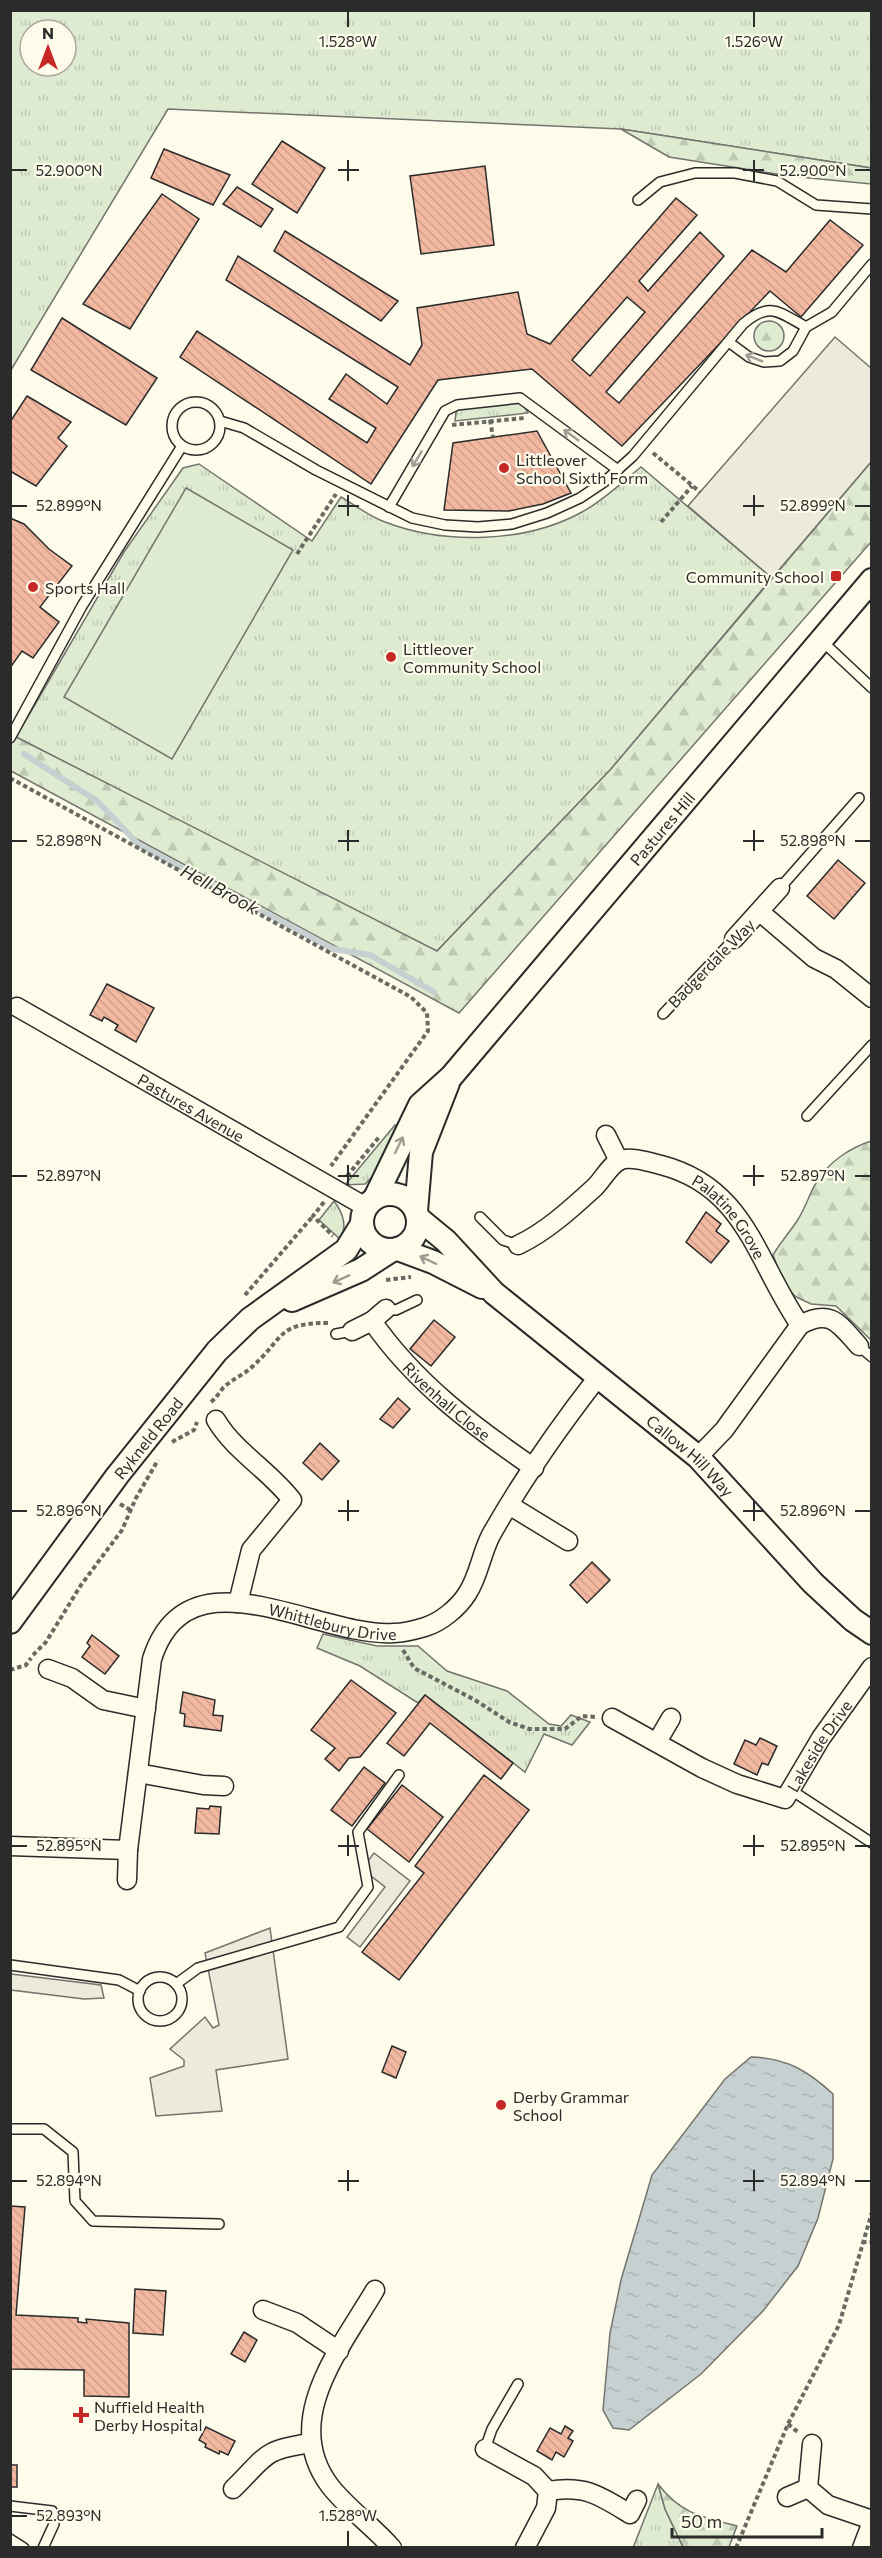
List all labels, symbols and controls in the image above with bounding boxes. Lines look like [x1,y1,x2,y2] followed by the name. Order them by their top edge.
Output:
[18,18,78,78] north arrow
[42,23,54,42] text: N
[319,32,377,50] text: 1.528°W
[725,32,783,50] text: 1.526°W
[35,161,103,179] text: 52.900°N
[779,161,847,179] text: 52.900°N
[745,352,764,363] one-way arrow
[563,429,579,441] one-way arrow
[411,450,423,467] one-way arrow
[516,450,648,487] place label: Littleover School Sixth Form
[497,461,511,475] marker: Littleover School Sixth Form
[36,496,102,514] text: 52.899°N
[780,496,846,514] text: 52.899°N
[686,567,824,586] place label: Community School
[829,569,843,583] marker: Community School
[45,578,125,597] place label: Sports Hall
[26,580,40,594] marker: Sports Hall
[403,639,541,676] place label: Littleover Community School
[384,650,398,664] marker: Littleover Community School
[625,788,698,869] street label: Pastures Hill
[36,831,102,849] text: 52.898°N
[780,831,846,849] text: 52.898°N
[177,859,264,919] water label: Hell Brook
[664,915,758,1011] street label: Badgerdale Way
[135,1069,248,1145] street label: Pastures Avenue
[394,1136,405,1154] one-way arrow
[37,1166,101,1184] text: 52.897°N
[781,1166,845,1184] text: 52.897°N
[689,1170,770,1262] street label: Palatine Grove
[420,1253,438,1265] one-way arrow
[333,1274,351,1285] one-way arrow
[400,1358,495,1444] street label: Rivenhall Close
[109,1393,186,1482] street label: Rykneld Road
[643,1410,738,1500] street label: Callow Hill Way
[36,1501,102,1519] text: 52.896°N
[780,1501,846,1519] text: 52.896°N
[267,1598,397,1643] street label: Whittlebury Drive
[782,1696,855,1795] street label: Lakeside Drive
[36,1836,102,1854] text: 52.895°N
[780,1836,846,1854] text: 52.895°N
[513,2087,630,2124] place label: Derby Grammar School
[494,2098,508,2112] marker: Derby Grammar School
[36,2171,102,2189] text: 52.894°N
[780,2171,846,2189] text: 52.894°N
[94,2397,205,2434] place label: Nuffield Health Derby Hospital
[72,2406,90,2424] marker: Nuffield Health Derby Hospital
[672,2501,822,2539] scale bar
[36,2506,102,2524] text: 52.893°N
[319,2506,377,2524] text: 1.528°W
[681,2510,722,2532] text: 50 m

